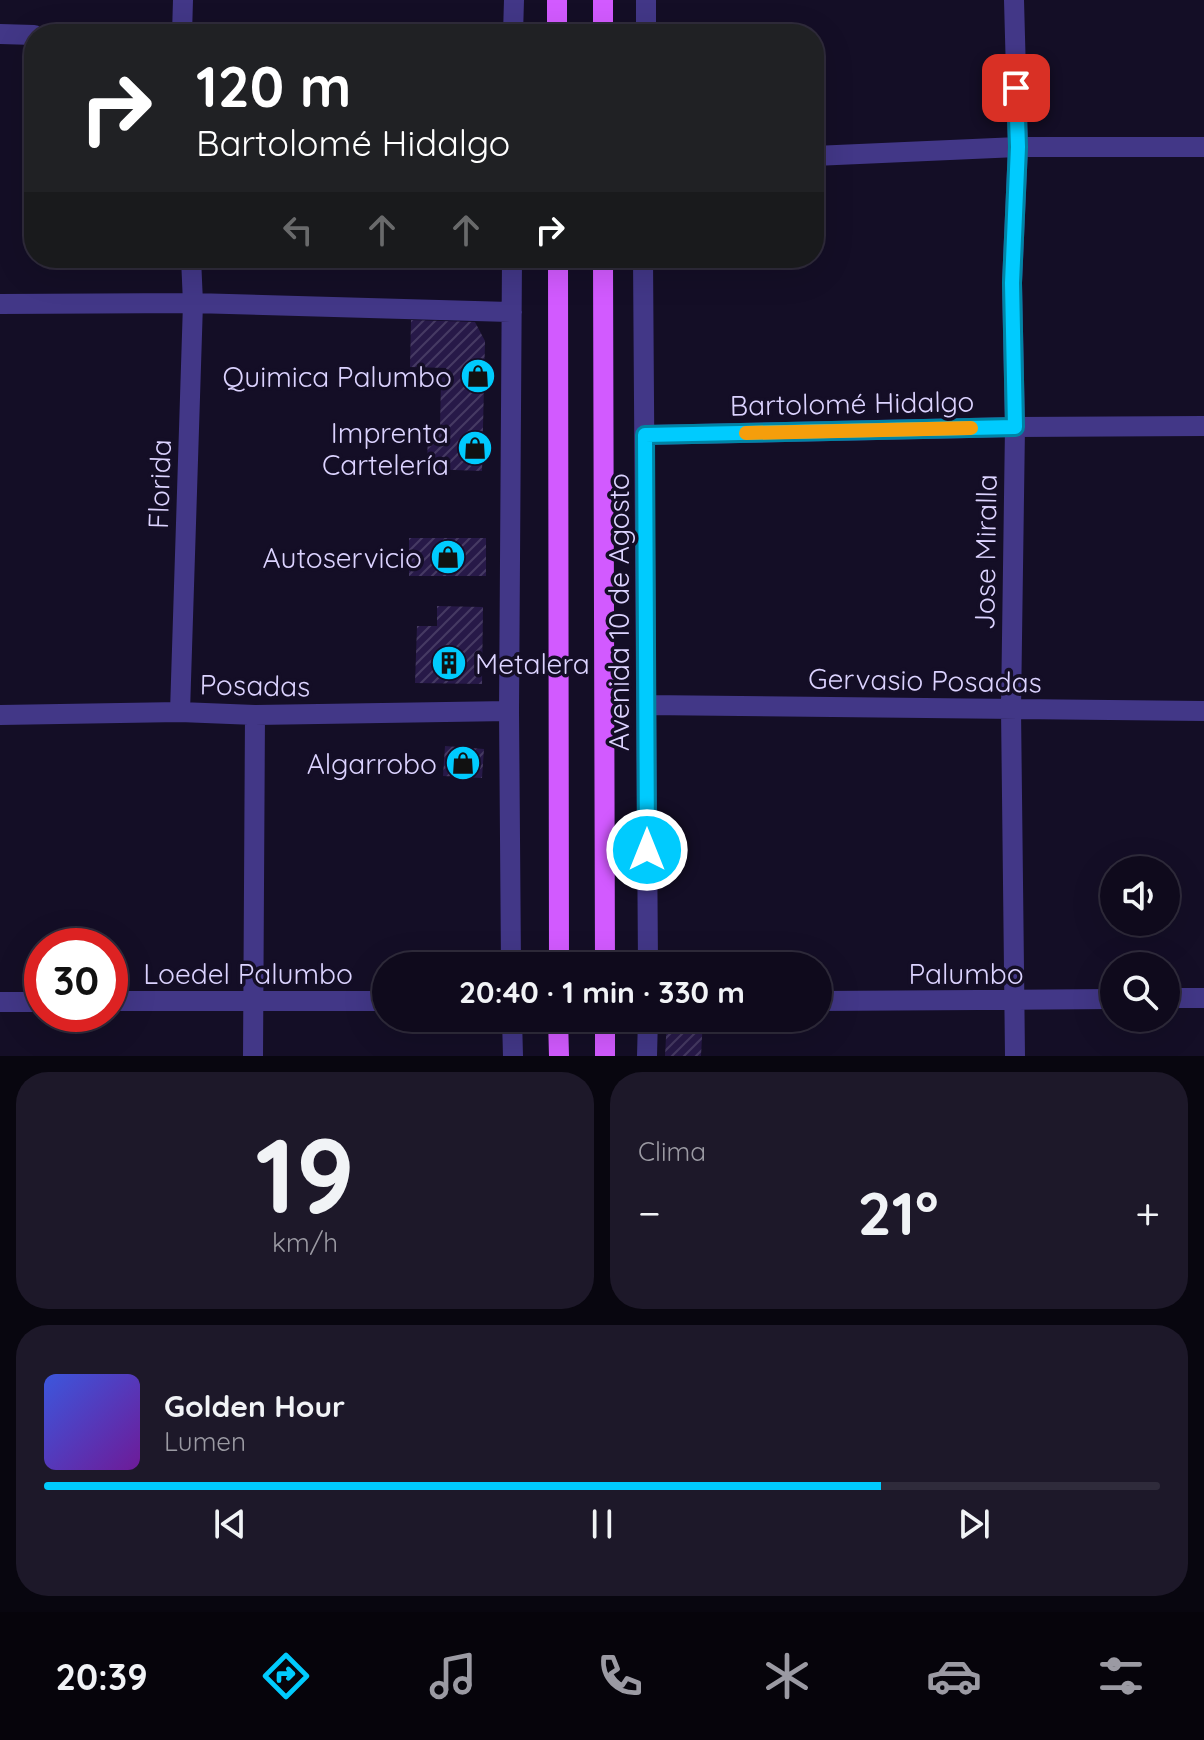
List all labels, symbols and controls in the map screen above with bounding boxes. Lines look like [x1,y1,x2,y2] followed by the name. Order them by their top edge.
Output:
[196,51,351,121] text: 120 m
[982,54,1050,122] pin
[64,56,168,160] icon: right
[994,66,1038,110] icon: arrive
[196,120,510,165] text: Bartolomé Hidalgo
[276,208,320,252] icon: left
[360,208,404,252] icon: ahead
[444,208,488,252] icon: ahead
[528,208,572,252] icon: right
[459,357,497,395] shop icon: Quimica Palumbo
[223,359,452,394] place label: Quimica Palumbo
[730,383,974,423] street label: Bartolomé Hidalgo
[322,415,449,482] place label: Imprenta Cartelería
[456,429,494,467] shop icon: Imprenta Cartelería
[140,439,178,529] street label: Florida
[601,473,636,751] street label: Avenida 10 de Agosto
[966,474,1004,630] street label: Jose Miralla
[429,538,467,576] shop icon: Autoservicio
[263,540,422,575] place label: Autoservicio
[430,644,468,682] building icon: Metalera
[475,646,590,681] place label: Metalera
[808,660,1042,700] street label: Gervasio Posadas
[199,667,311,703] street label: Posadas
[444,744,482,782] shop icon: Algarrobo
[307,746,437,781] place label: Algarrobo
[605,808,689,892] position arrow
[1100,856,1180,1032] map controls
[1100,856,1180,936] button: sound
[24,928,128,1032] speed limit sign: 30
[1100,952,1180,1032] button: search
[143,956,353,991] street label: Loedel Palumbo
[908,956,1024,991] street label: Palumbo
[459,973,745,1011] text: 20:40 · 1 min · 330 m
[255,1109,355,1239] text: 19
[638,1135,706,1168] text: Clima
[858,1175,939,1250] text: 21°
[638,1185,661,1240] text: −
[1135,1185,1160,1240] text: +
[272,1226,338,1259] text: km/h
[164,1387,345,1425] text: Golden Hour
[164,1425,246,1458] text: Lumen
[208,1502,252,1546] icon: previous
[580,1502,624,1546] icon: pause
[952,1502,996,1546] icon: next
[258,1648,314,1704] icon: directions
[425,1648,481,1704] icon: music
[592,1648,648,1704] icon: phone
[759,1648,815,1704] icon: climate
[926,1648,982,1704] icon: car
[1093,1648,1149,1704] icon: filters
[55,1654,148,1699] text: 20:39

